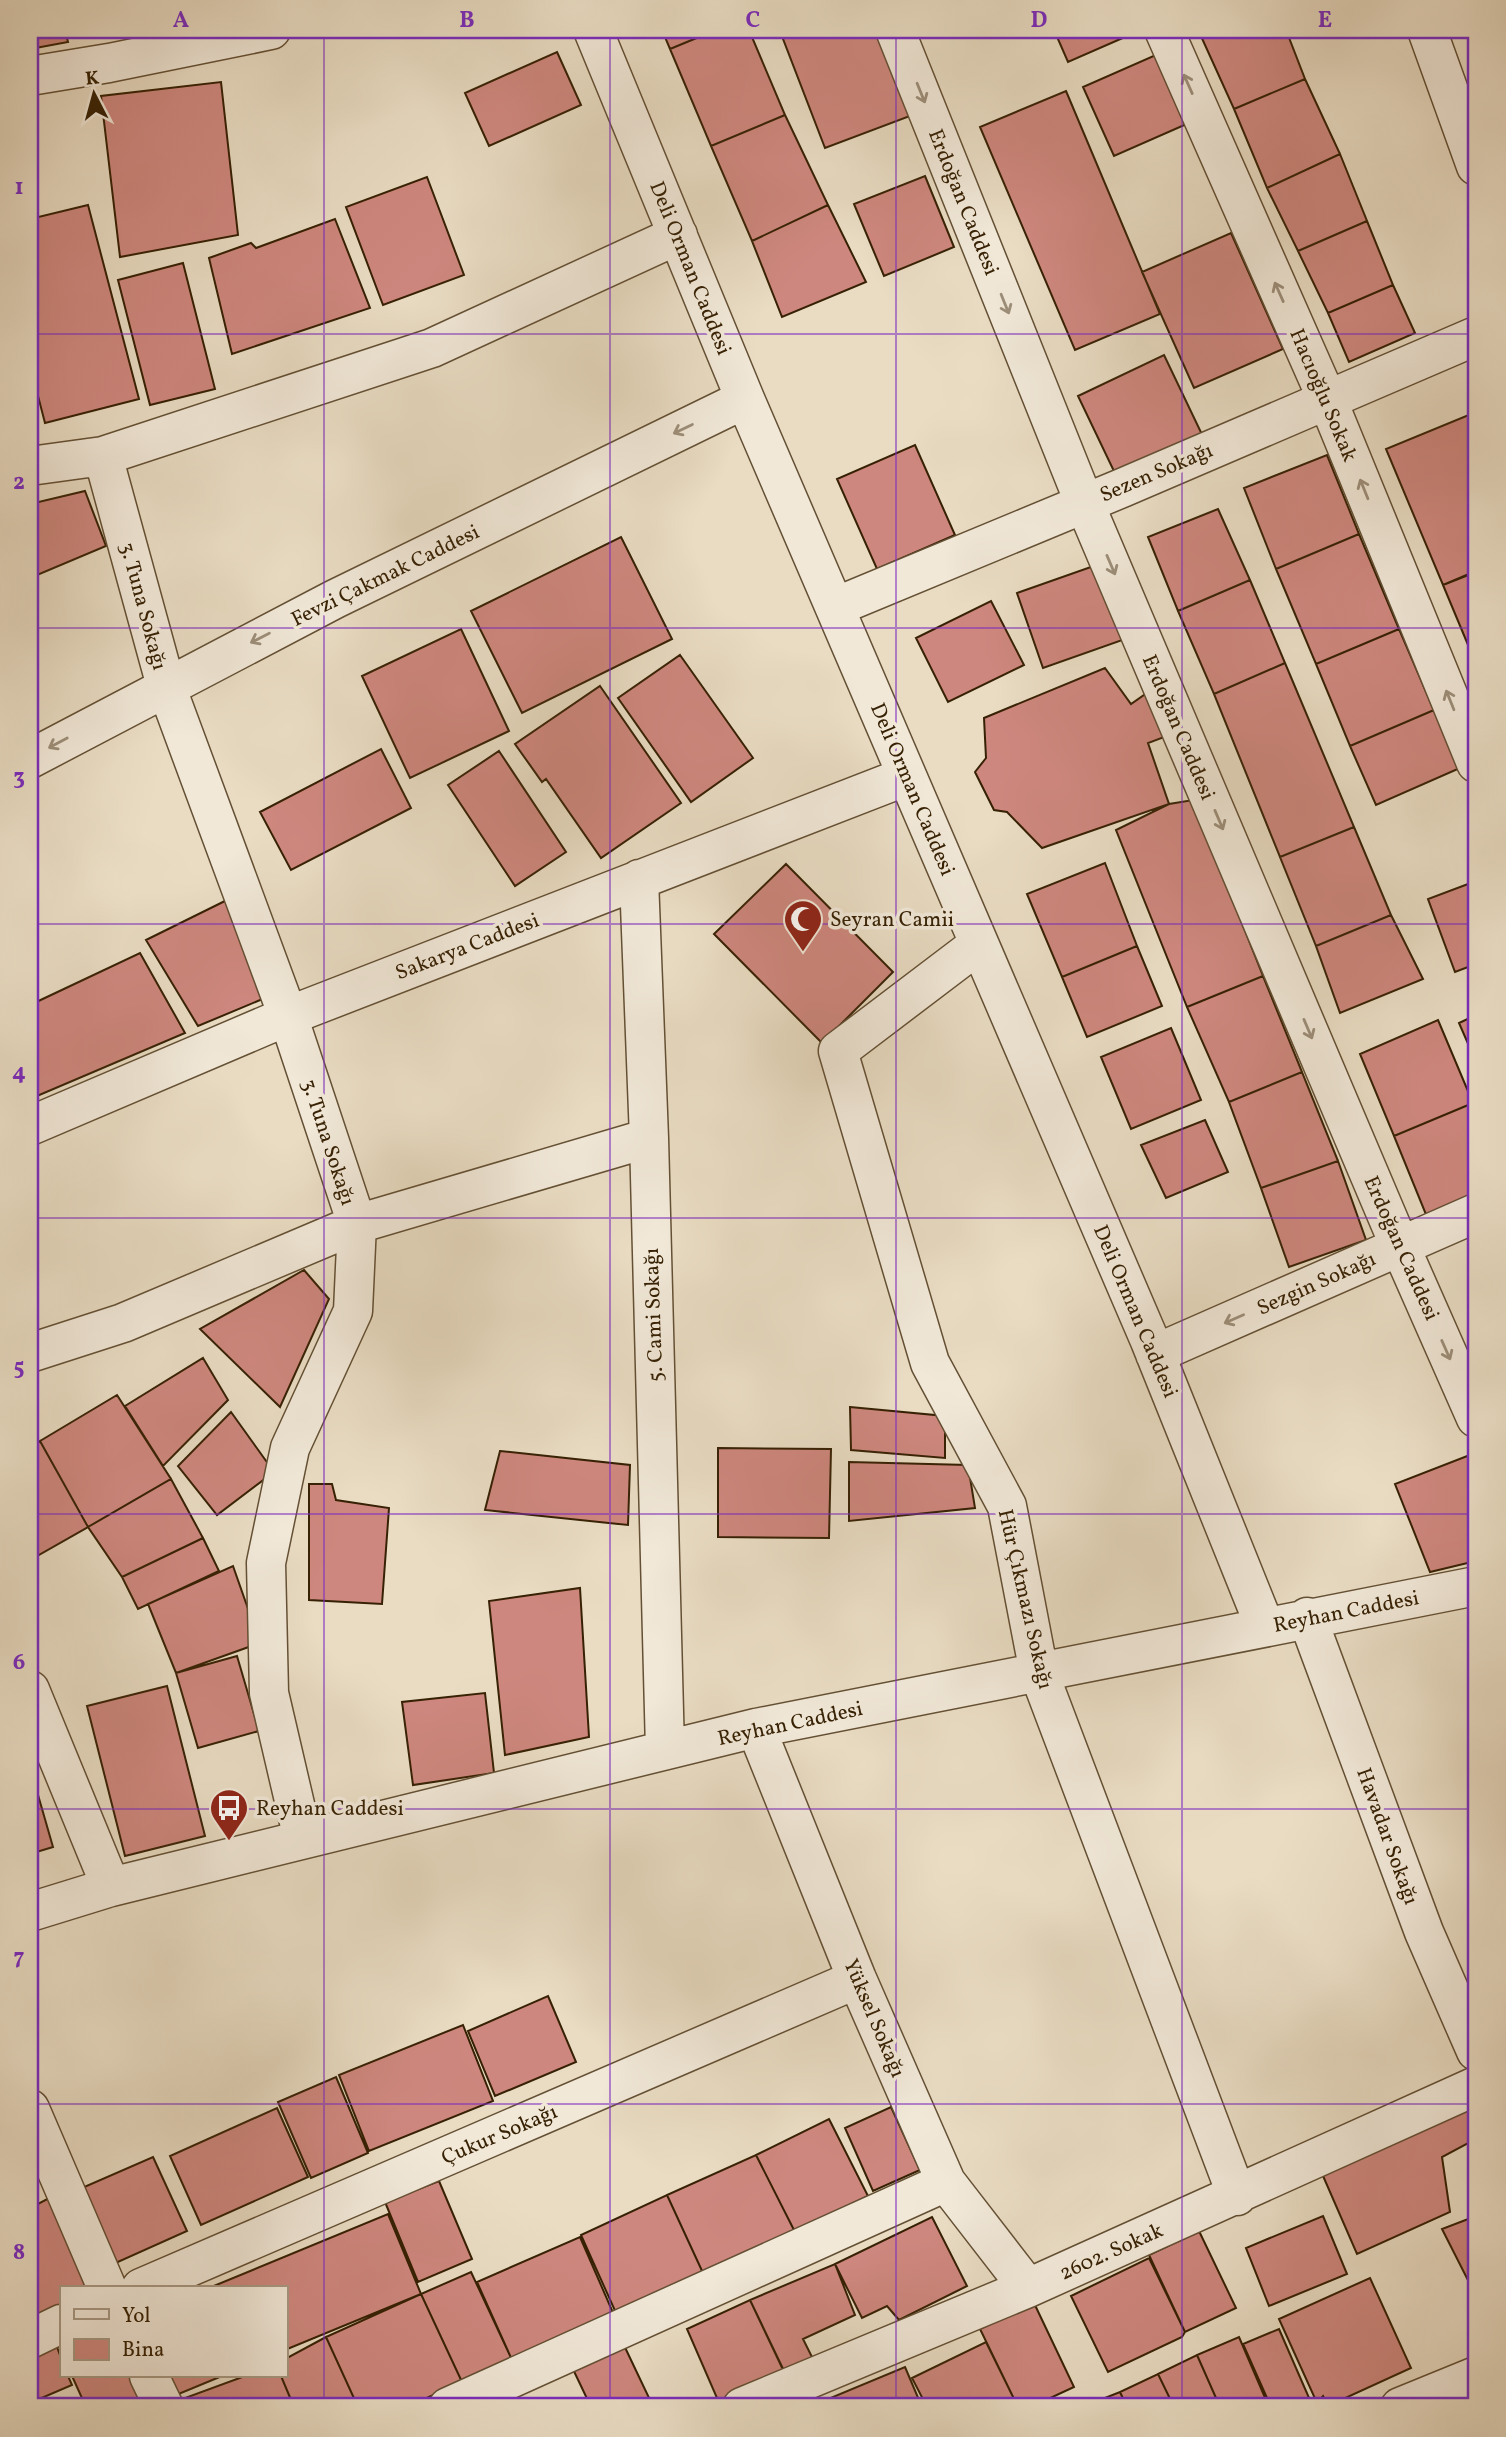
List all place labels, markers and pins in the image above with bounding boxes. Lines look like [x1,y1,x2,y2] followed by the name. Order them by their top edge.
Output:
[782,898,824,953] mosque icon: Seyran Camii
[830,906,954,935] place label: Seyran Camii
[208,1787,250,1842] bus stop icon: Reyhan Caddesi
[256,1795,404,1824] place label: Reyhan Caddesi

